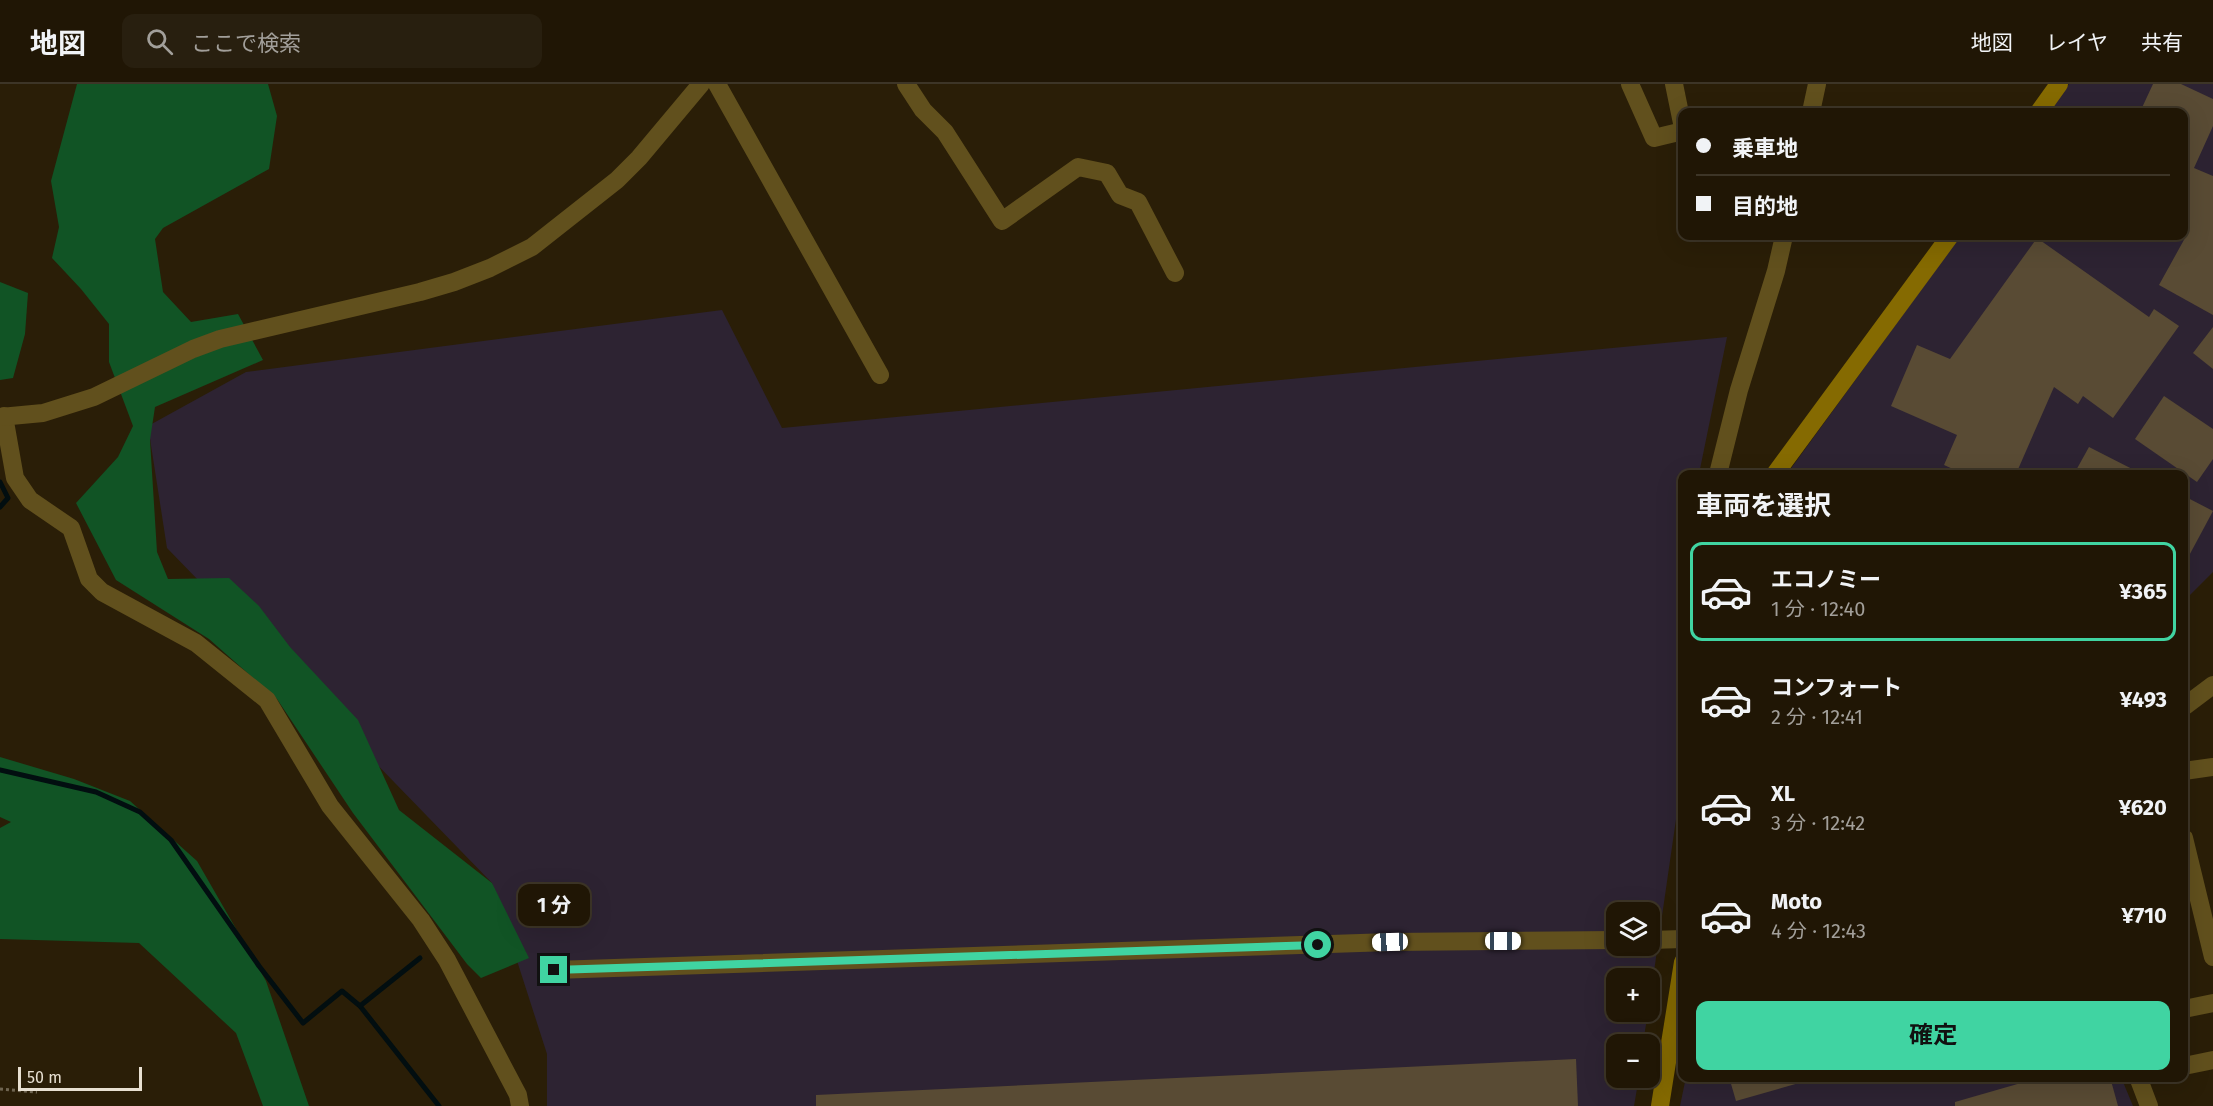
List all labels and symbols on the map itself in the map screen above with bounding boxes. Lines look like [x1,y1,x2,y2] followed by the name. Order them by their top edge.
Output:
[518,883,590,925] callout: 1 分
[1304,931,1331,958] route start
[1372,932,1408,952] car
[1485,932,1521,950] car
[540,956,567,983] route end
[18,1064,142,1092] scale bar

